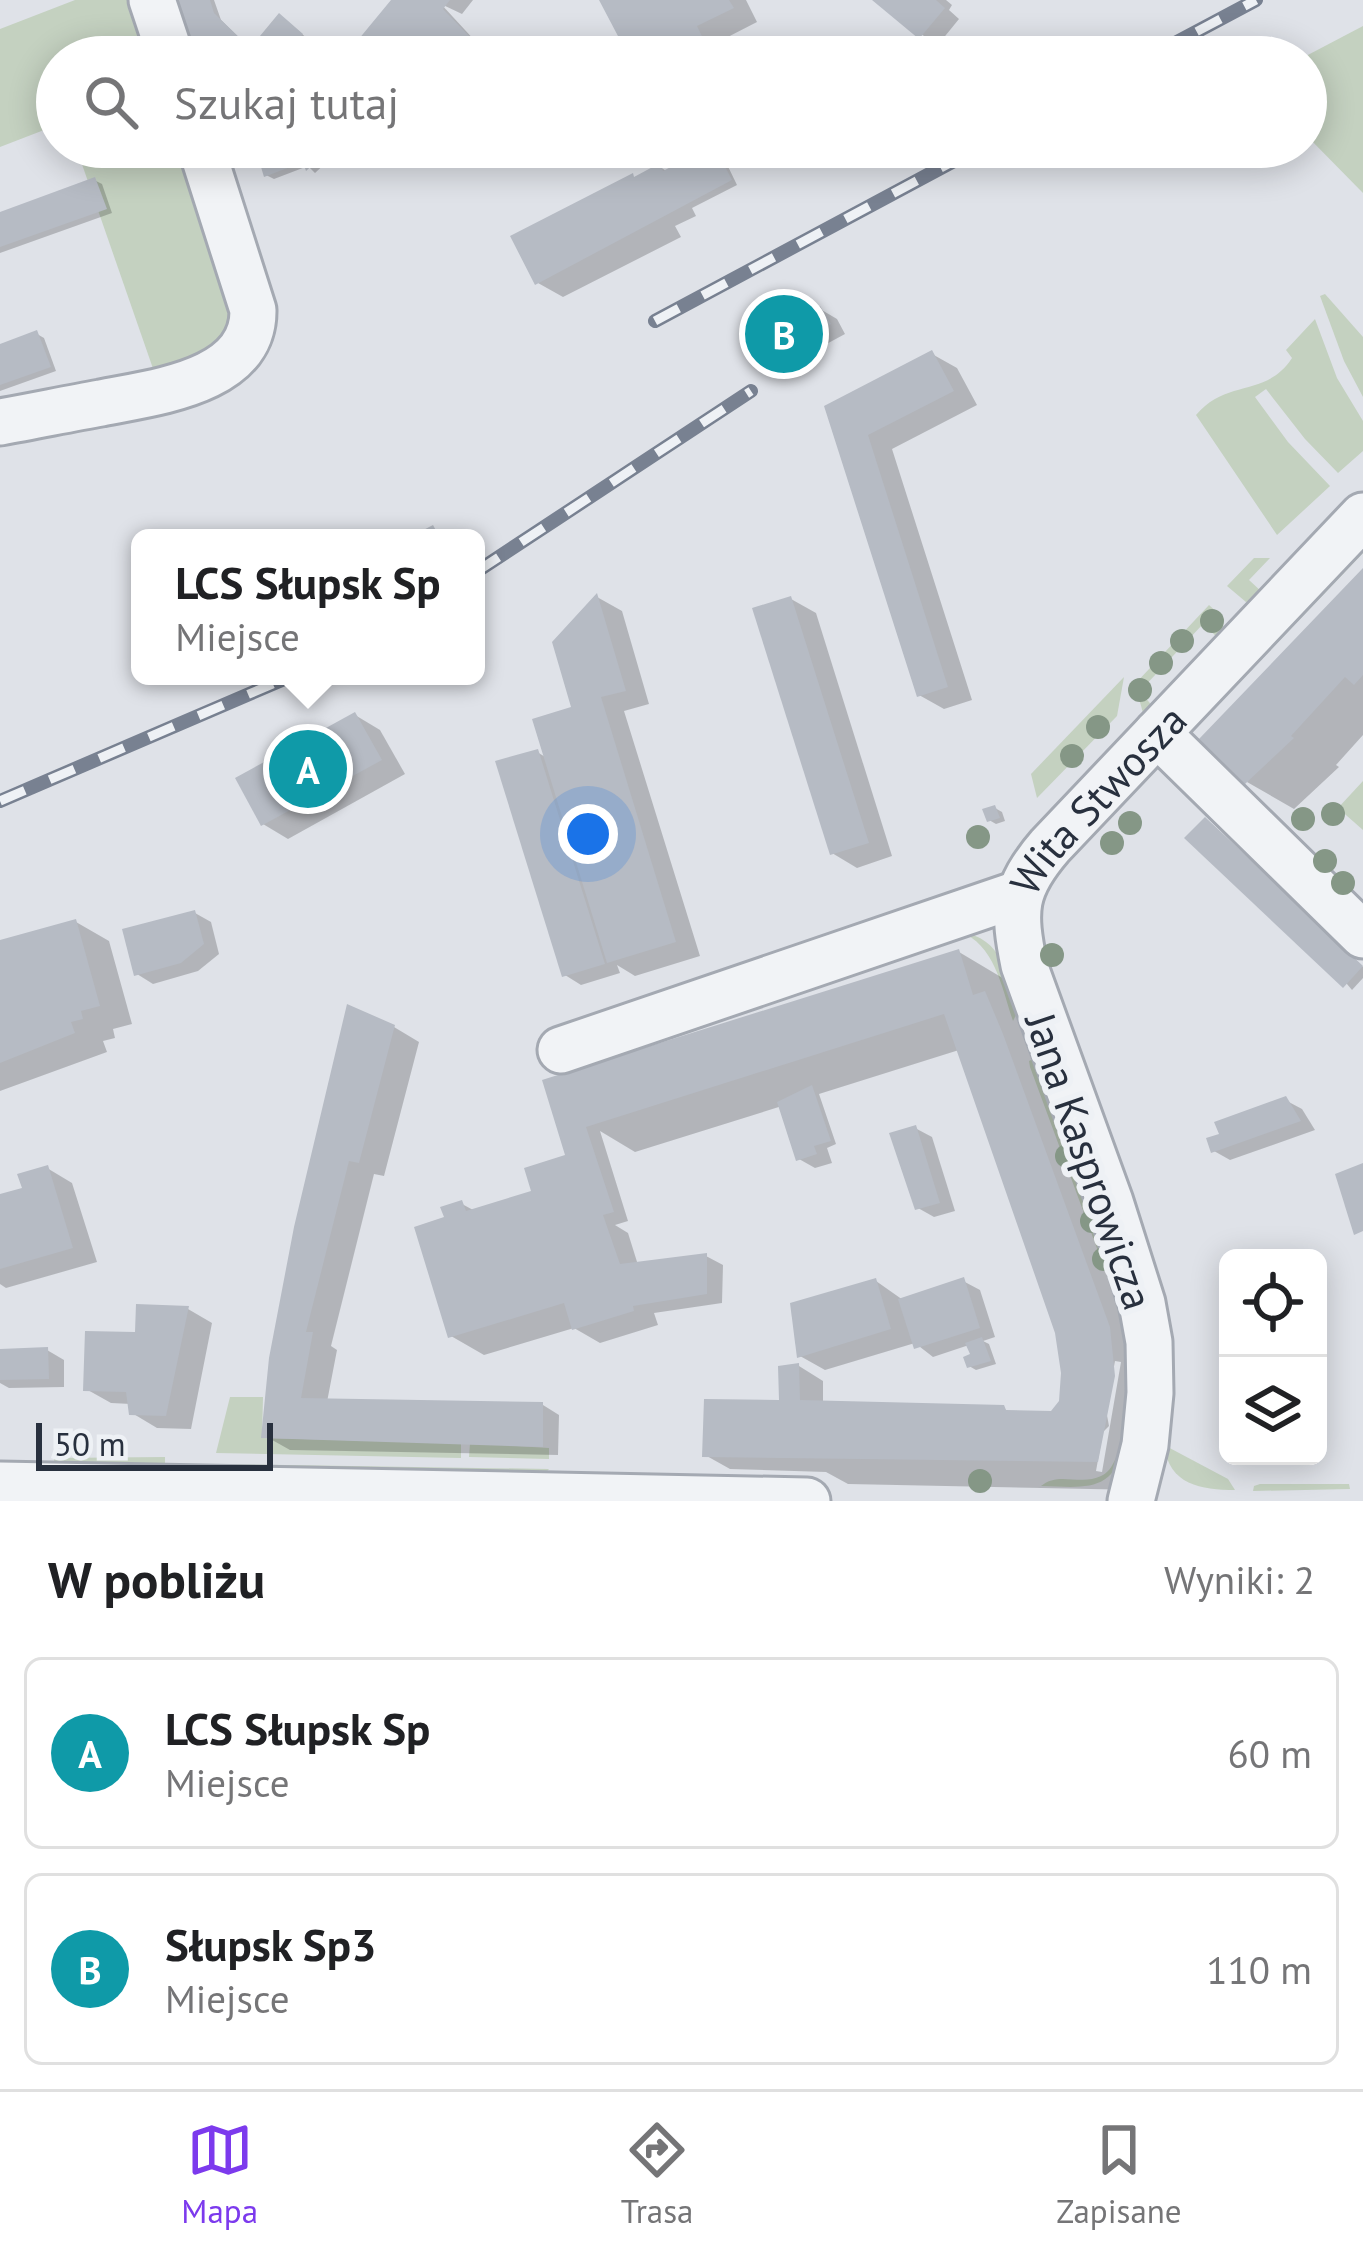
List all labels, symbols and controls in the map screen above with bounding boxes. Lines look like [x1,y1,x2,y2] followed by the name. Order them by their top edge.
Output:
[36,36,1327,168] search box
[78,69,144,135] icon: search
[174,73,399,131] text: Szukaj tutaj
[745,289,823,379] pin: B
[131,529,485,685] popup
[175,553,441,611] text: LCS Słupsk Sp
[175,611,300,662] text: Miejsce
[996,692,1198,904] street label: Wita Stwosza
[269,724,347,814] pin: A
[558,804,618,864] your location
[1013,1004,1166,1317] street label: Jana Kasprowicza
[1219,1249,1327,1465] map controls
[1219,1249,1327,1357] button: locate
[1219,1357,1327,1465] button: layers
[36,1417,273,1470] scale bar
[54,1422,126,1465] text: 50 m
[48,1546,265,1612] text: W pobliżu
[1164,1554,1315,1605] text: Wyniki: 2
[165,1699,430,1757] text: LCS Słupsk Sp
[78,1728,102,1779] text: A
[1227,1728,1312,1779] text: 60 m
[165,1757,289,1808] text: Miejsce
[165,1915,377,1973] text: Słupsk Sp3
[78,1944,102,1995] text: B
[1206,1944,1312,1995] text: 110 m
[165,1973,289,2024] text: Miejsce
[181,2117,258,2232] tab: Mapa
[621,2117,693,2232] tab: Trasa
[1056,2117,1182,2232] tab: Zapisane

